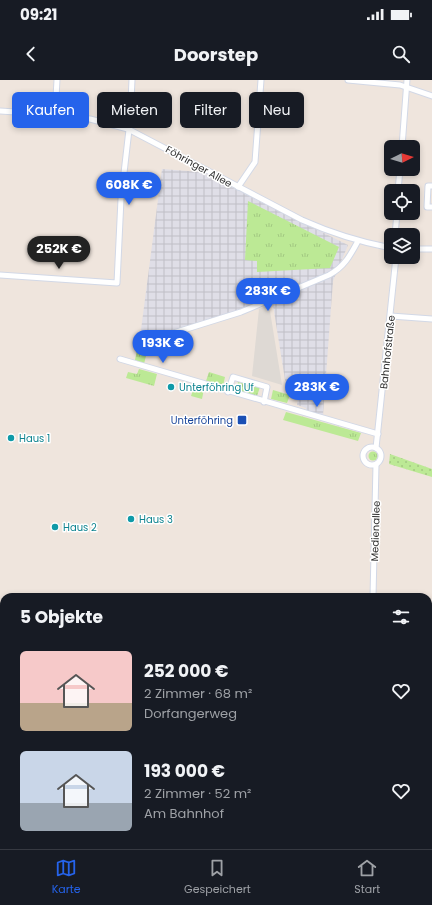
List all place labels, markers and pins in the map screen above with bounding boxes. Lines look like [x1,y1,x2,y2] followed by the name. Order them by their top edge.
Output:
[96,172,162,206] pin: 608K €
[26,236,92,270] pin: 252K €
[235,278,301,312] pin: 283K €
[130,330,196,364] pin: 193K €
[284,374,350,408] pin: 283K €
[179,380,254,395] place label: Unterföhring Uf
[166,382,176,392] marker: Unterföhring Uf
[171,413,233,428] place label: Unterföhring
[236,414,248,426] marker: Unterföhring
[19,431,50,446] place label: Haus 1
[6,433,16,443] marker: Haus 1
[139,512,173,527] place label: Haus 3
[126,514,136,524] marker: Haus 3
[63,520,97,535] place label: Haus 2
[50,522,60,532] marker: Haus 2

